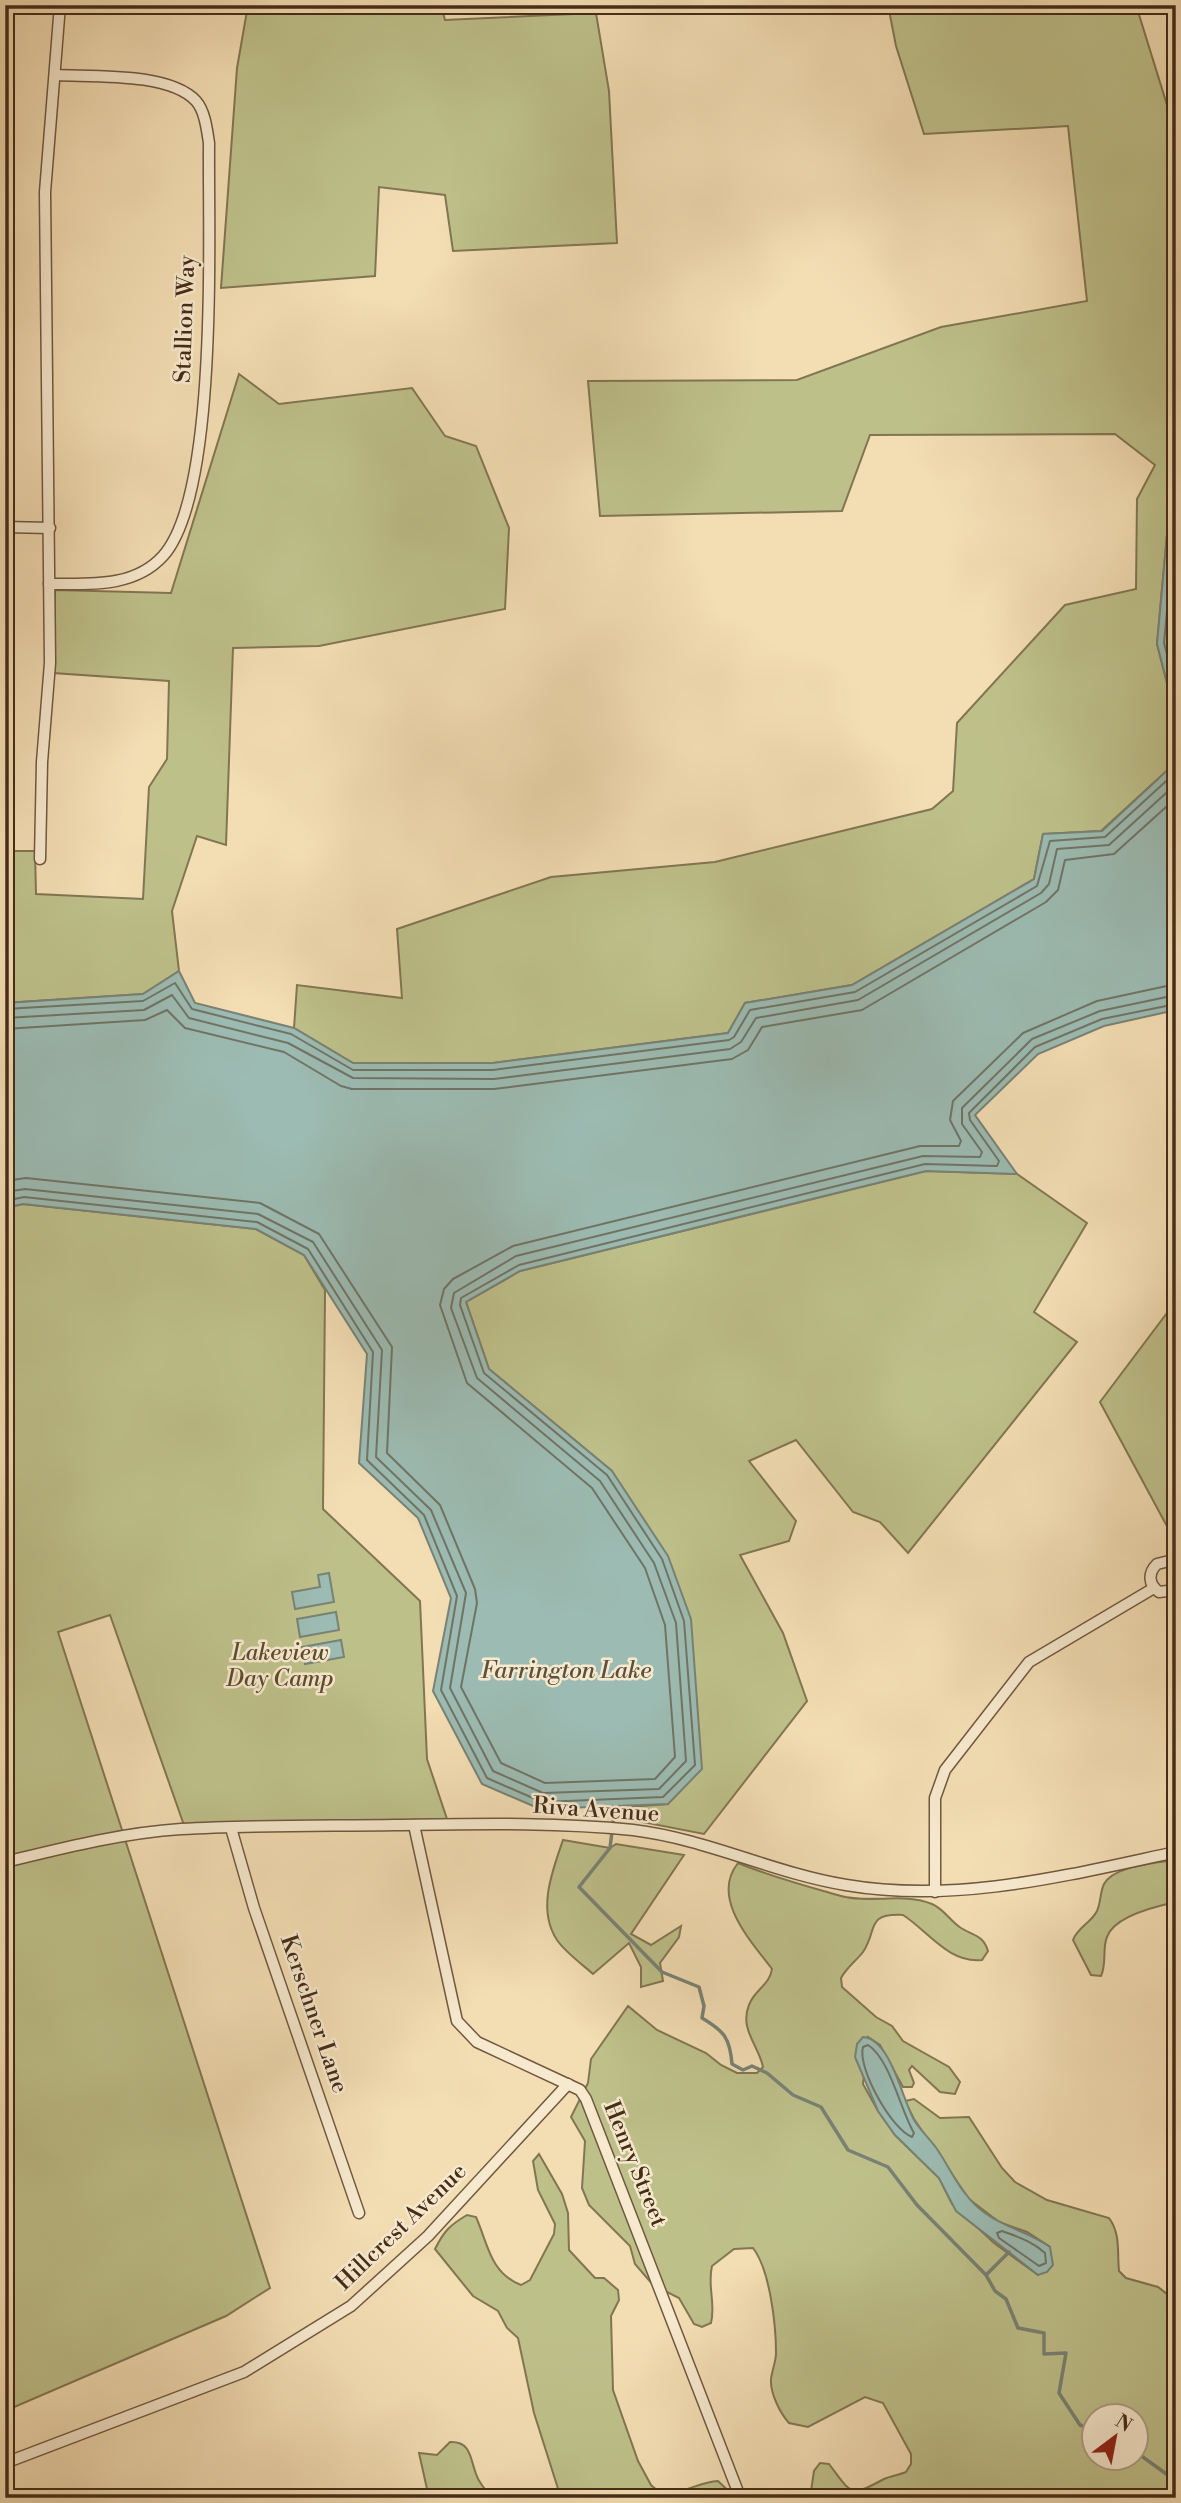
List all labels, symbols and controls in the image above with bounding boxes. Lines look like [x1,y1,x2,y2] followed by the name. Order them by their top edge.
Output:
[169,254,201,383] street label: Stallion Way
[225,1639,334,1693] park label: Lakeview Day Camp
[481,1656,651,1686] water label: Farrington Lake
[532,1792,660,1828] street label: Riva Avenue
[274,1931,354,2097] street label: Kerschner Lane
[597,2097,673,2231] street label: Henry Street
[330,2157,472,2297] street label: Hillcrest Avenue
[1080,2402,1150,2472] north arrow
[1111,2409,1136,2438] text: N

